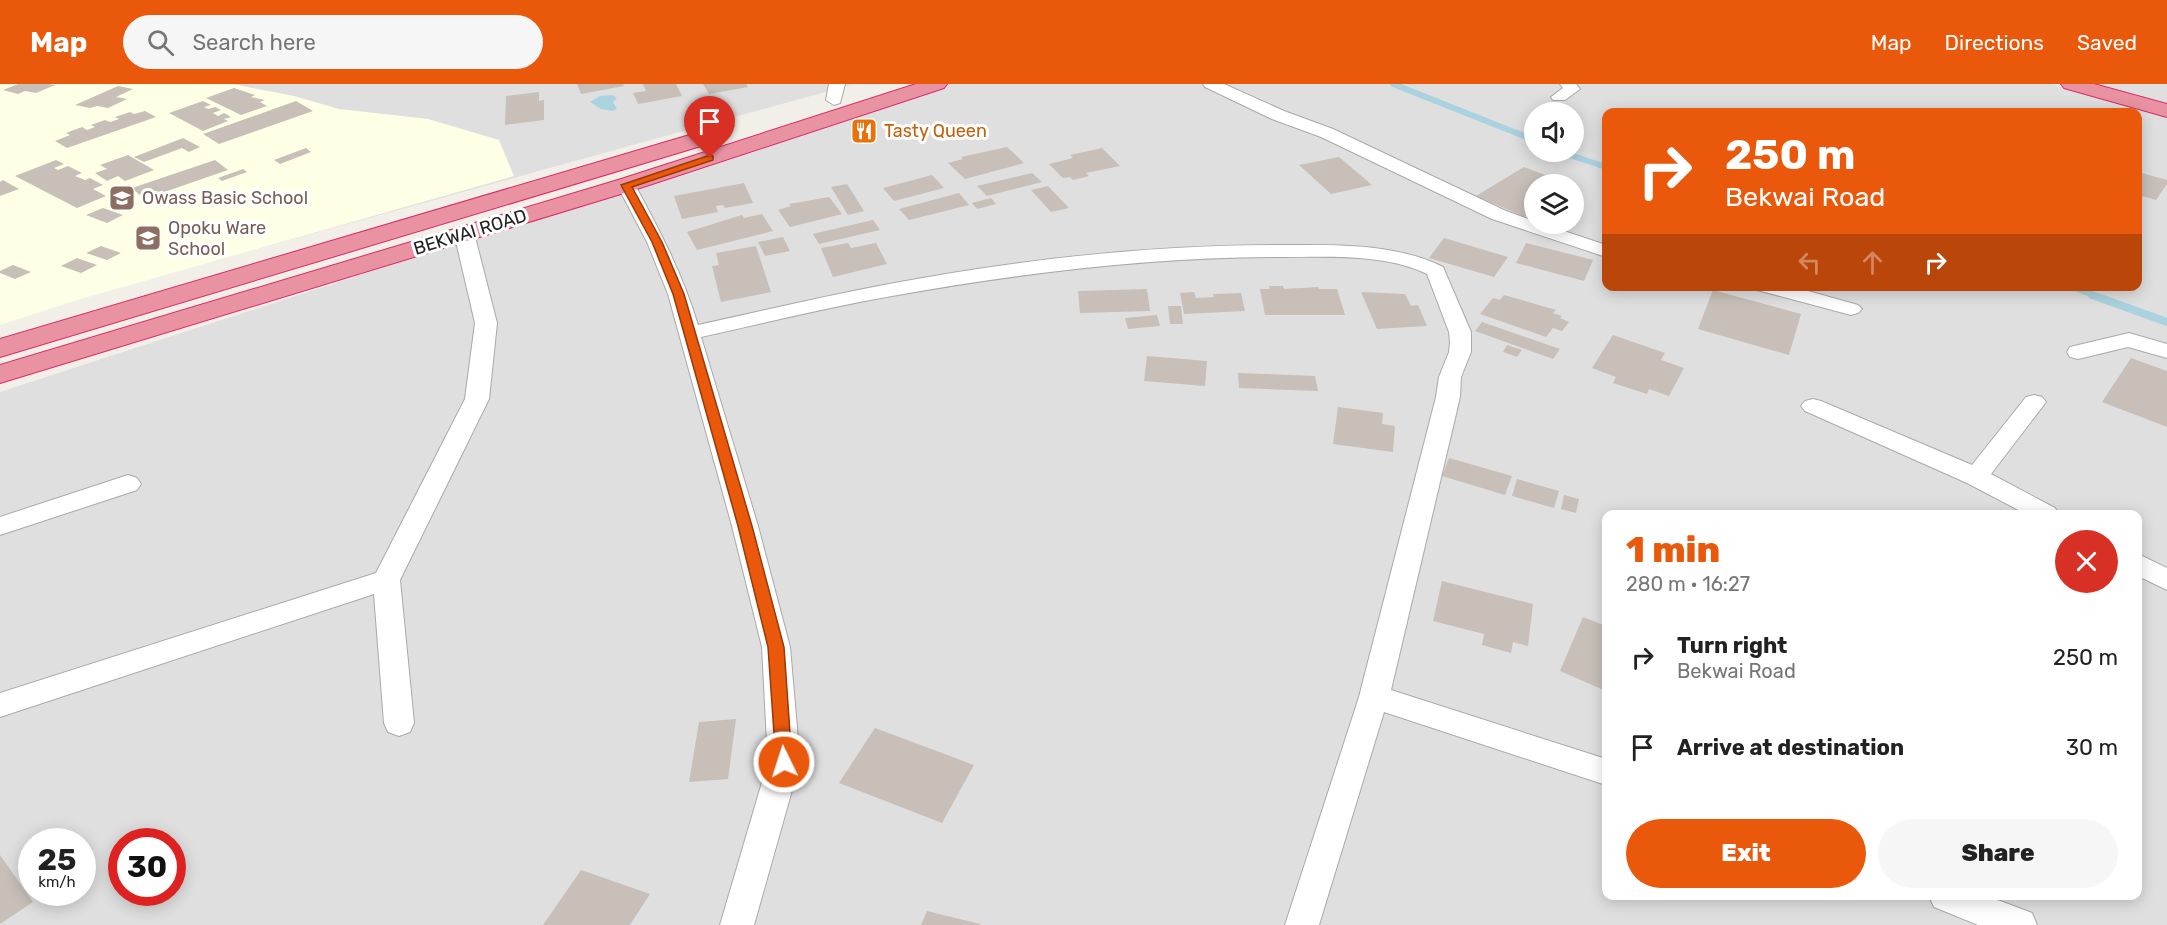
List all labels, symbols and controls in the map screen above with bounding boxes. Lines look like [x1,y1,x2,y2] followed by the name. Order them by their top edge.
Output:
[123,15,543,69] search box
[30,26,87,59] text: Map
[144,26,177,59] icon: search
[192,29,316,56] text: Search here
[1871,30,1912,55] text: Map
[1945,30,2044,55] text: Directions
[2077,30,2137,55] text: Saved
[684,96,735,158] pin
[1524,102,1584,234] map controls
[1524,102,1584,162] button: sound
[693,105,726,138] icon: arrive
[849,116,879,146] restaurant icon: Tasty Queen
[884,120,987,142] place label: Tasty Queen
[1725,130,1855,180] text: 250 m
[1626,132,1704,210] icon: right
[1524,174,1584,234] button: layers
[1725,181,1885,213] text: Bekwai Road
[107,183,137,213] school or university icon: Owass Basic School
[142,187,308,209] place label: Owass Basic School
[411,204,529,260] street label: BEKWAI ROAD
[168,217,266,260] place label: Opoku Ware School
[133,223,163,253] school or university icon: Opoku Ware School
[1793,246,1826,279] icon: left
[1856,246,1889,279] icon: ahead
[1919,246,1952,279] icon: right
[1626,528,1720,571] text: 1 min
[2055,530,2118,593] button: close
[1626,572,1750,596] text: 280 m · 16:27
[1677,632,1787,659] text: Turn right
[1626,641,1659,674] icon: right
[2053,644,2118,671] text: 250 m
[1677,659,1796,683] text: Bekwai Road
[752,730,816,794] position arrow
[1626,731,1659,764] icon: arrive
[1677,734,1904,761] text: Arrive at destination
[2066,734,2118,761] text: 30 m
[1626,819,1866,888] button: Exit
[1878,819,2118,888] button: Share
[108,828,186,906] speed limit sign: 30
[38,842,76,878] text: 25
[38,873,76,891] text: km/h

